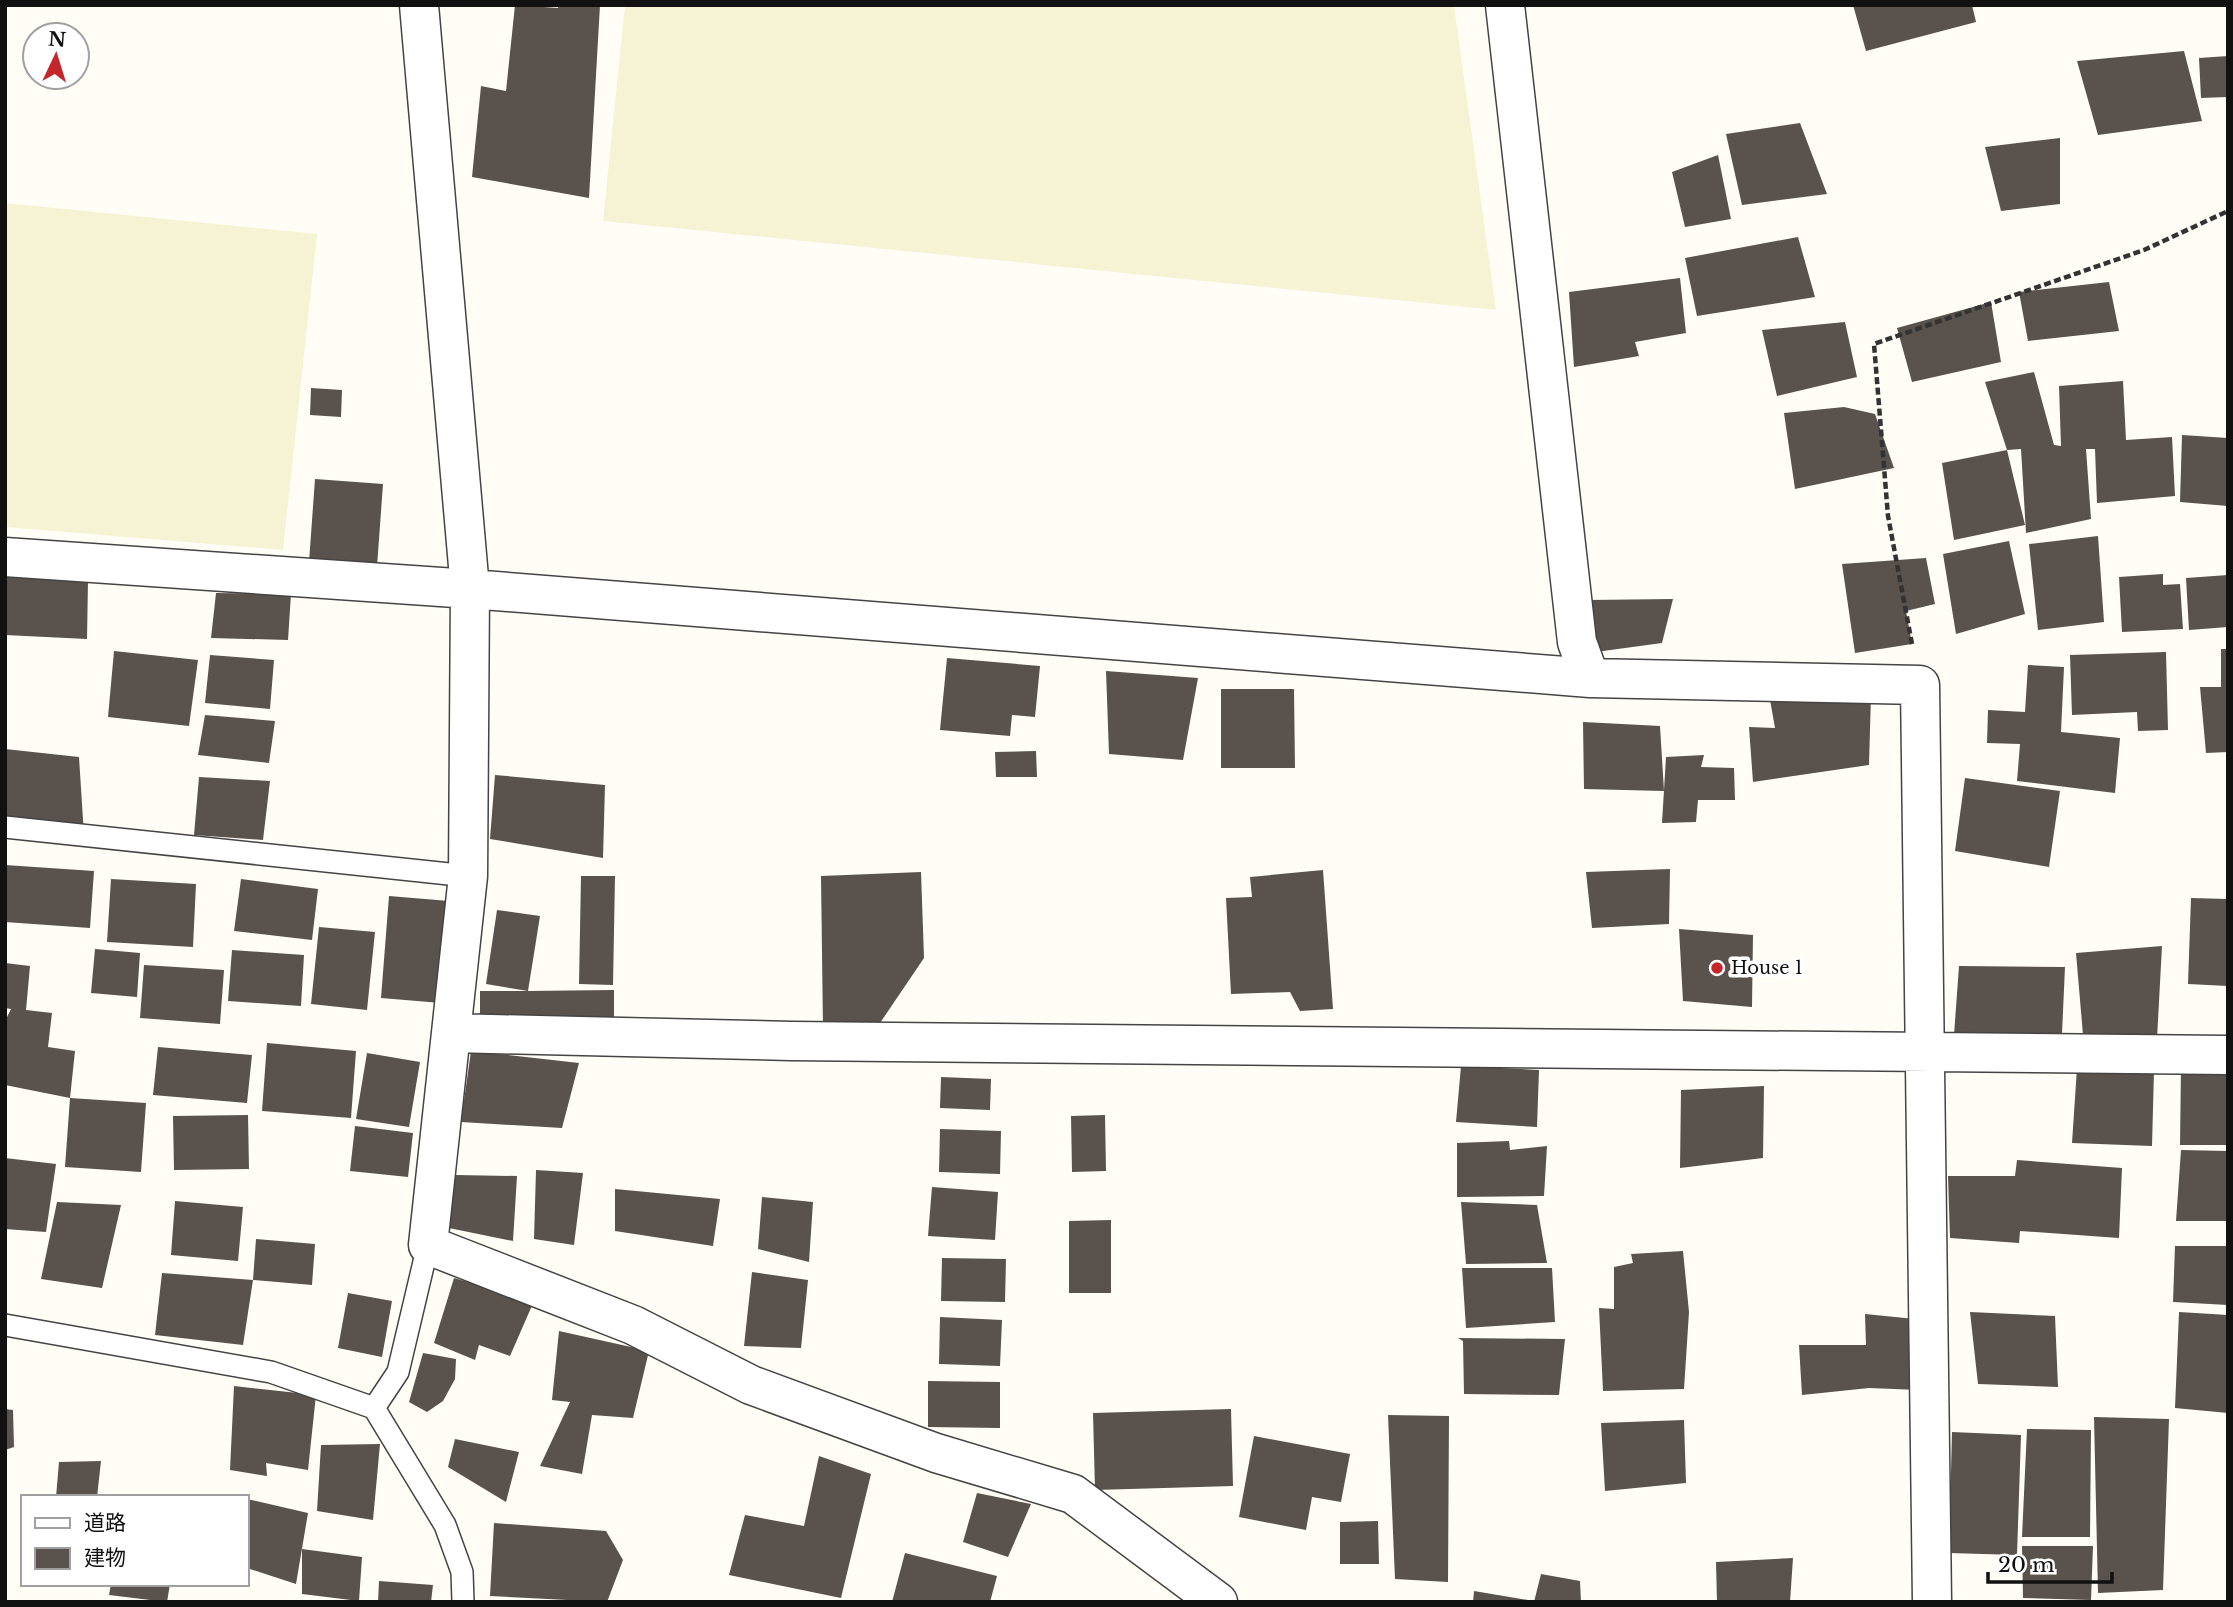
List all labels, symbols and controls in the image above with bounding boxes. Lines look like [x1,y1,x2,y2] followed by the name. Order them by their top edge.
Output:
[21,21,91,91] north arrow
[47,27,67,52] text: N
[1731,957,1803,979] place label: House 1
[1709,960,1725,976] marker: House 1
[21,1495,248,1586] legend
[84,1510,126,1536] text: 道路
[1988,1540,2112,1584] scale bar
[84,1545,126,1571] text: 建物
[1998,1552,2055,1578] text: 20 m

